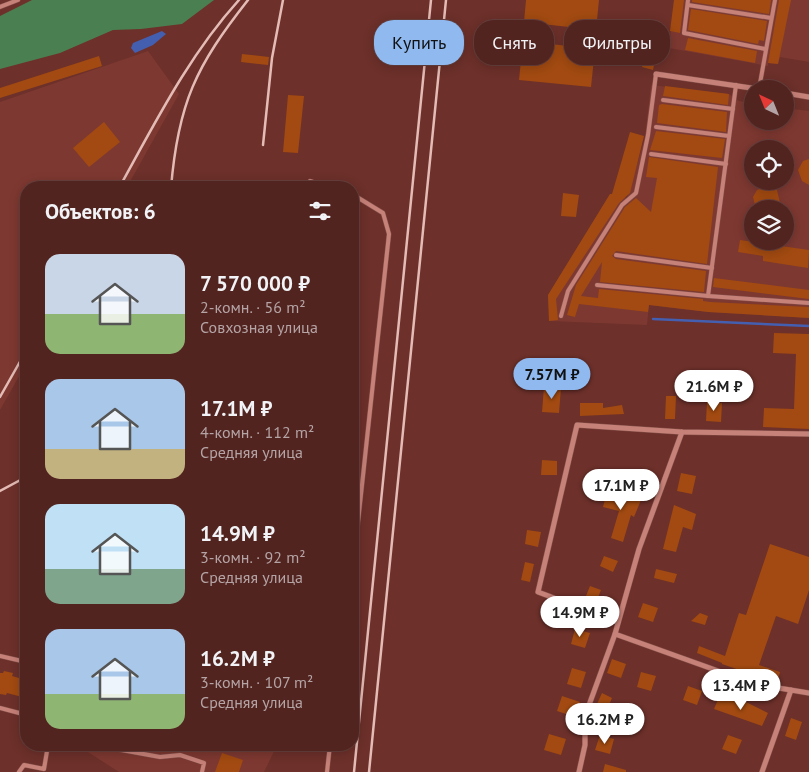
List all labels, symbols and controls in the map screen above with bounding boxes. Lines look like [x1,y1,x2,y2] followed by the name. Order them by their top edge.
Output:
[374,20,464,65] chip: Купить
[474,20,554,65] chip: Снять
[564,20,670,65] chip: Фильтры
[744,80,794,130] north arrow
[744,80,794,250] map controls
[744,140,794,190] button: locate
[306,197,334,225] icon: filters
[45,198,156,225] text: Объектов: 6
[744,200,794,250] button: layers
[200,270,310,297] text: 7 570 000 ₽
[85,274,145,334] icon: home
[200,297,306,317] text: 2-комн. · 56 m²
[200,317,318,337] text: Совхозная улица
[506,358,598,400] pin: 7.57M ₽
[524,364,580,384] text: 7.57M ₽
[668,370,760,412] pin: 21.6M ₽
[685,376,743,396] text: 21.6M ₽
[200,395,272,422] text: 17.1M ₽
[85,399,145,459] icon: home
[200,422,314,442] text: 4-комн. · 112 m²
[200,442,303,462] text: Средняя улица
[575,468,667,511] pin: 17.1M ₽
[593,475,649,495] text: 17.1M ₽
[200,520,275,547] text: 14.9M ₽
[85,524,145,584] icon: home
[200,547,306,567] text: 3-комн. · 92 m²
[200,567,303,587] text: Средняя улица
[534,596,626,638] pin: 14.9M ₽
[551,602,609,622] text: 14.9M ₽
[200,645,275,672] text: 16.2M ₽
[85,649,145,709] icon: home
[695,668,787,711] pin: 13.4M ₽
[200,672,313,692] text: 3-комн. · 107 m²
[712,675,770,695] text: 13.4M ₽
[200,692,303,712] text: Средняя улица
[559,702,651,745] pin: 16.2M ₽
[576,709,634,729] text: 16.2M ₽

